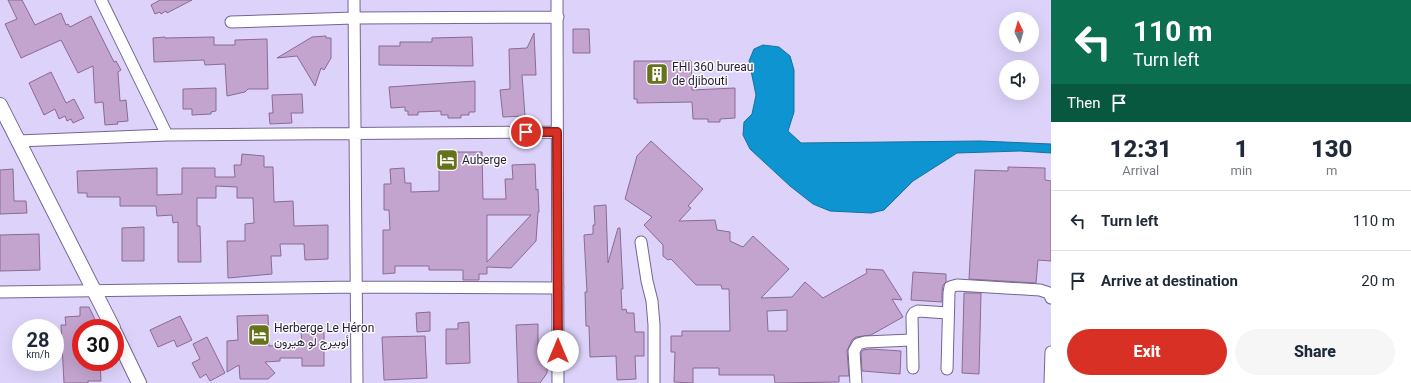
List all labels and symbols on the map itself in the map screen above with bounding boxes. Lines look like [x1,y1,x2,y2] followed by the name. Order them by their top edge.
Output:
[999,12,1039,52] north arrow
[672,60,753,88] place label: FHI 360 bureau de djibouti
[644,61,670,87] building icon: FHI 360 bureau de djibouti
[509,115,543,149] pin
[434,147,460,173] hotel icon: Auberge
[462,153,507,167] place label: Auberge
[72,319,124,371] speed limit sign: 30
[274,321,374,351] place label: Herberge Le Héron أوبيرج لو هيرون
[246,322,272,348] hotel icon: Herberge Le Héron أوبيرج لو هيرون
[537,330,579,372] position arrow

